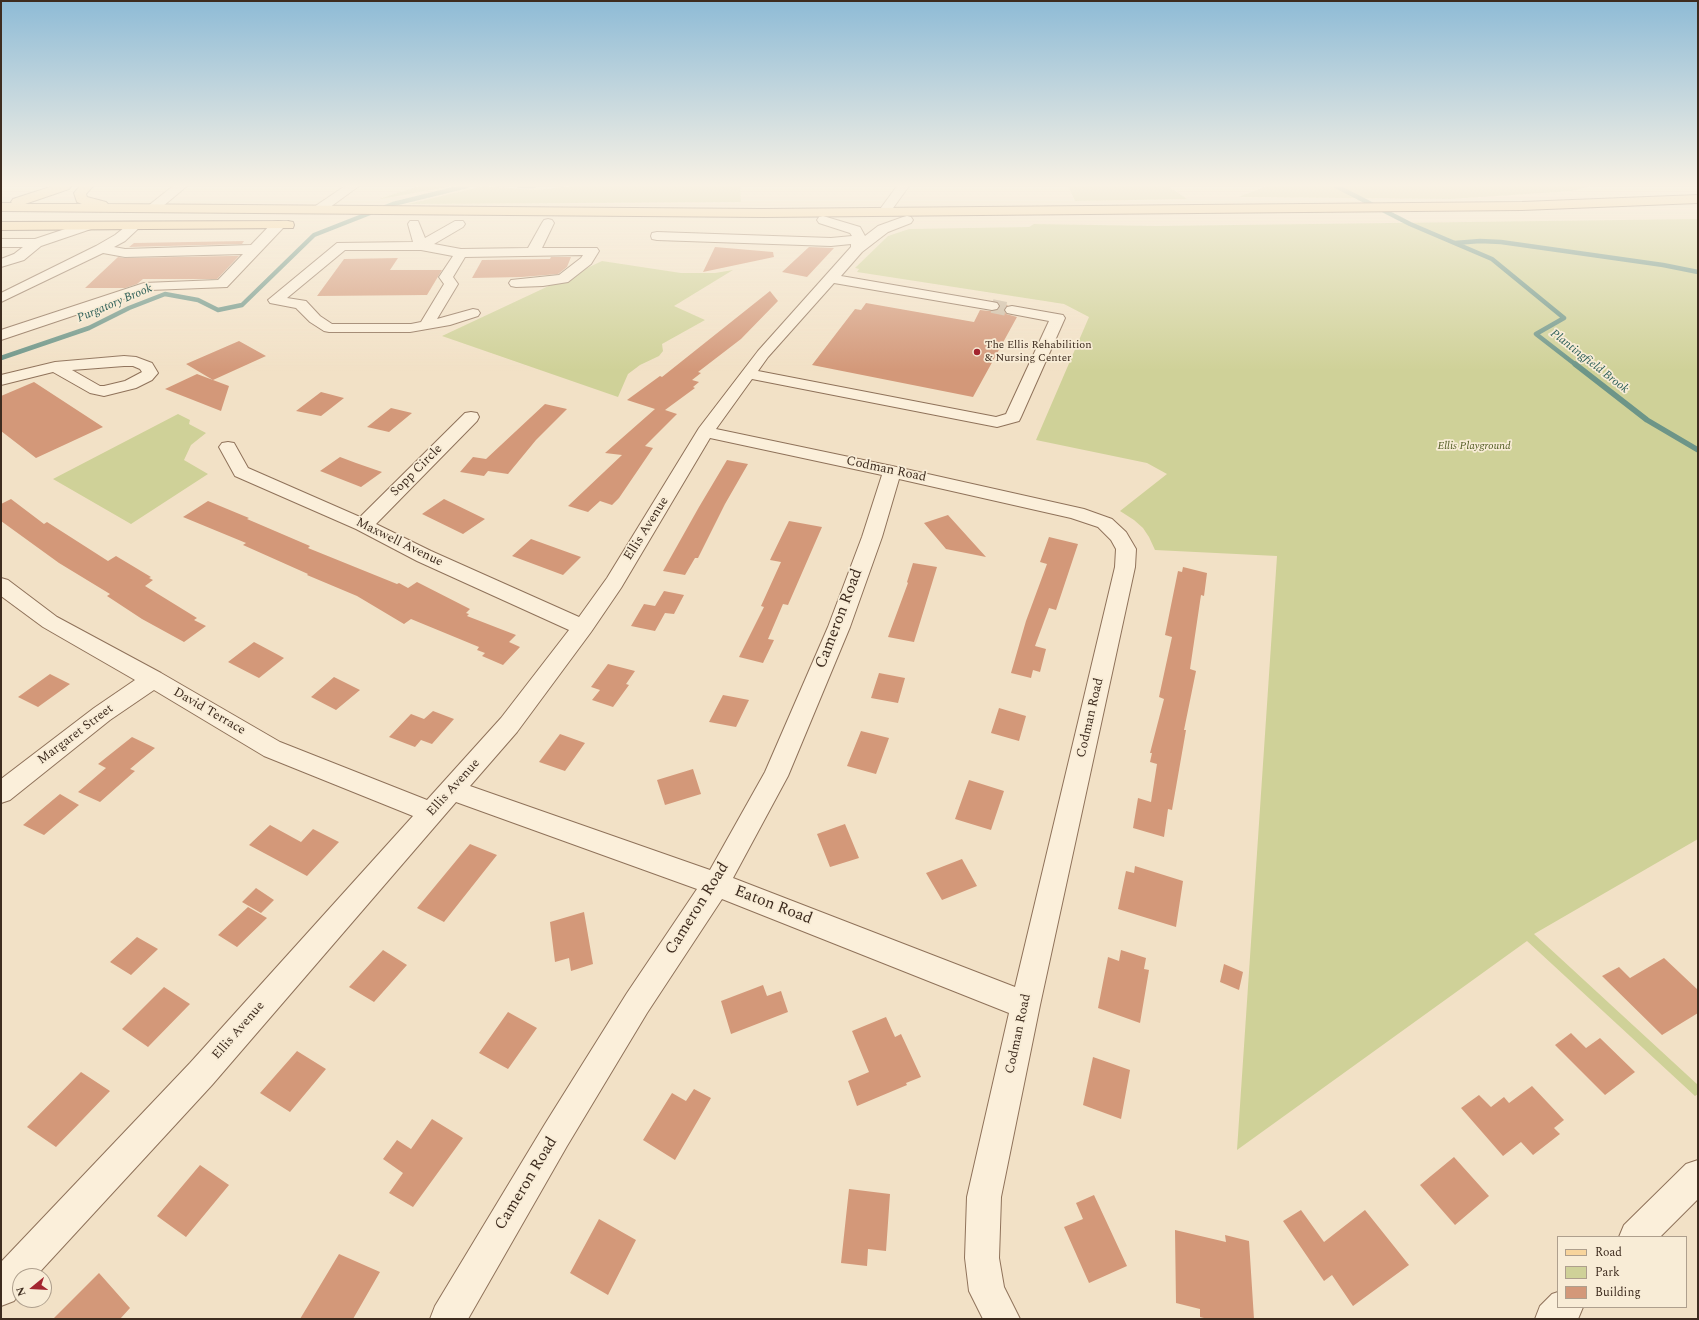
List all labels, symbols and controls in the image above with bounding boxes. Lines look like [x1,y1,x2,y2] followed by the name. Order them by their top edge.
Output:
[75,282,155,326] water label: Purgatory Brook
[1547,327,1631,397] water label: Plantingfield Brook
[985,339,1092,365] place label: The Ellis Rehabilition & Nursing Center
[972,347,982,357] marker: The Ellis Rehabilition & Nursing Center
[1437,440,1511,454] park label: Ellis Playground
[388,442,446,500] street label: Sopp Circle
[845,454,927,486] street label: Codman Road
[621,494,673,564] street label: Ellis Avenue
[353,515,445,571] street label: Maxwell Avenue
[812,566,868,672] street label: Cameron Road
[1074,677,1108,759] street label: Codman Road
[170,685,248,739] street label: David Terrace
[35,701,117,769] street label: Margaret Street
[424,756,484,820] street label: Ellis Avenue
[662,859,734,959] street label: Cameron Road
[731,882,815,930] street label: Eaton Road
[1003,993,1035,1075] street label: Codman Road
[210,999,268,1063] street label: Ellis Avenue
[492,1134,562,1234] street label: Cameron Road
[1557,1236,1687,1308] legend
[1595,1243,1622,1262] text: Road
[1595,1263,1620,1282] text: Park
[12,1268,52,1308] north arrow
[1595,1283,1641,1302] text: Building
[12,1285,31,1298] text: N

